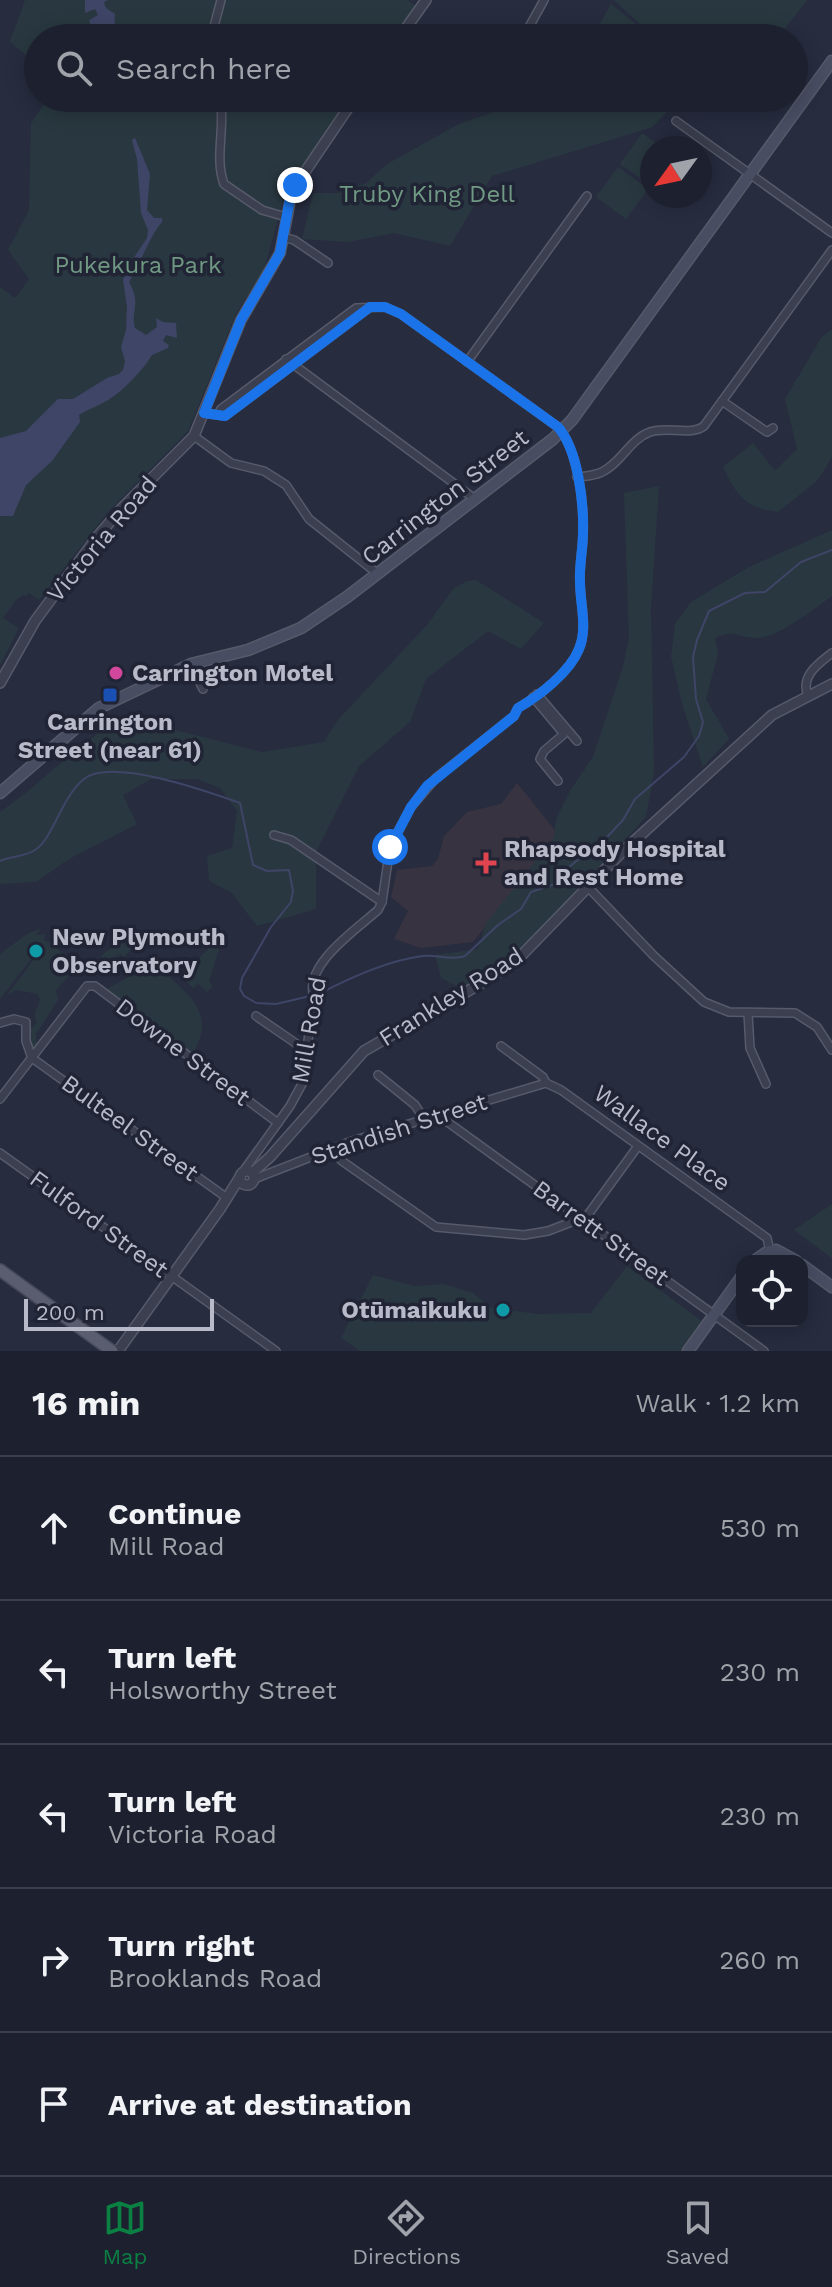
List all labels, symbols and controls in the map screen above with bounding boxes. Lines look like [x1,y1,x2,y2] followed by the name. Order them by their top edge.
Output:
[24,24,808,112] search box
[52,46,96,90] icon: search
[116,51,292,86] text: Search here
[640,136,712,208] north arrow
[277,167,313,203] route end
[339,180,516,208] park label: Truby King Dell
[54,251,222,279] park label: Pukekura Park
[356,423,534,571] street label: Carrington Street
[41,470,163,608] street label: Victoria Road
[132,659,333,687] place label: Carrington Motel
[107,664,125,682] marker: Carrington Motel
[101,686,119,704] marker: Carrington Street (near 61)
[18,708,202,764] place label: Carrington Street (near 61)
[372,829,408,865] route start
[504,835,726,891] place label: Rhapsody Hospital and Rest Home
[475,852,497,874] marker: Rhapsody Hospital and Rest Home
[52,923,226,979] place label: New Plymouth Observatory
[27,942,45,960] marker: New Plymouth Observatory
[374,942,528,1052] street label: Frankley Road
[286,975,332,1085] street label: Mill Road
[110,993,256,1111] street label: Downe Street
[56,1069,204,1187] street label: Bulteel Street
[588,1079,736,1197] street label: Wallace Place
[308,1087,490,1171] street label: Standish Street
[24,1164,174,1284] street label: Fulford Street
[528,1174,674,1292] street label: Barrett Street
[736,1255,808,1327] map controls
[736,1255,808,1327] button: locate
[24,1295,214,1331] scale bar
[341,1296,487,1324] place label: Otūmaikuku
[36,1300,105,1325] text: 200 m
[494,1301,512,1319] marker: Otūmaikuku
[32,1383,140,1423] text: 16 min
[636,1388,800,1418] text: Walk · 1.2 km
[108,1496,241,1531] text: Continue
[32,1506,76,1550] icon: ahead
[720,1513,800,1543] text: 530 m
[108,1531,224,1561] text: Mill Road
[108,1640,236,1675] text: Turn left
[32,1650,76,1694] icon: left
[720,1657,800,1687] text: 230 m
[108,1675,337,1705] text: Holsworthy Street
[108,1784,236,1819] text: Turn left
[32,1794,76,1838] icon: left
[720,1801,800,1831] text: 230 m
[108,1819,277,1849] text: Victoria Road
[108,1928,254,1963] text: Turn right
[32,1938,76,1982] icon: right
[719,1945,800,1975] text: 260 m
[108,1963,322,1993] text: Brooklands Road
[32,2082,76,2126] icon: arrive
[108,2087,412,2122] text: Arrive at destination
[102,2196,147,2269] tab: Map
[352,2196,461,2269] tab: Directions
[666,2196,730,2269] tab: Saved

